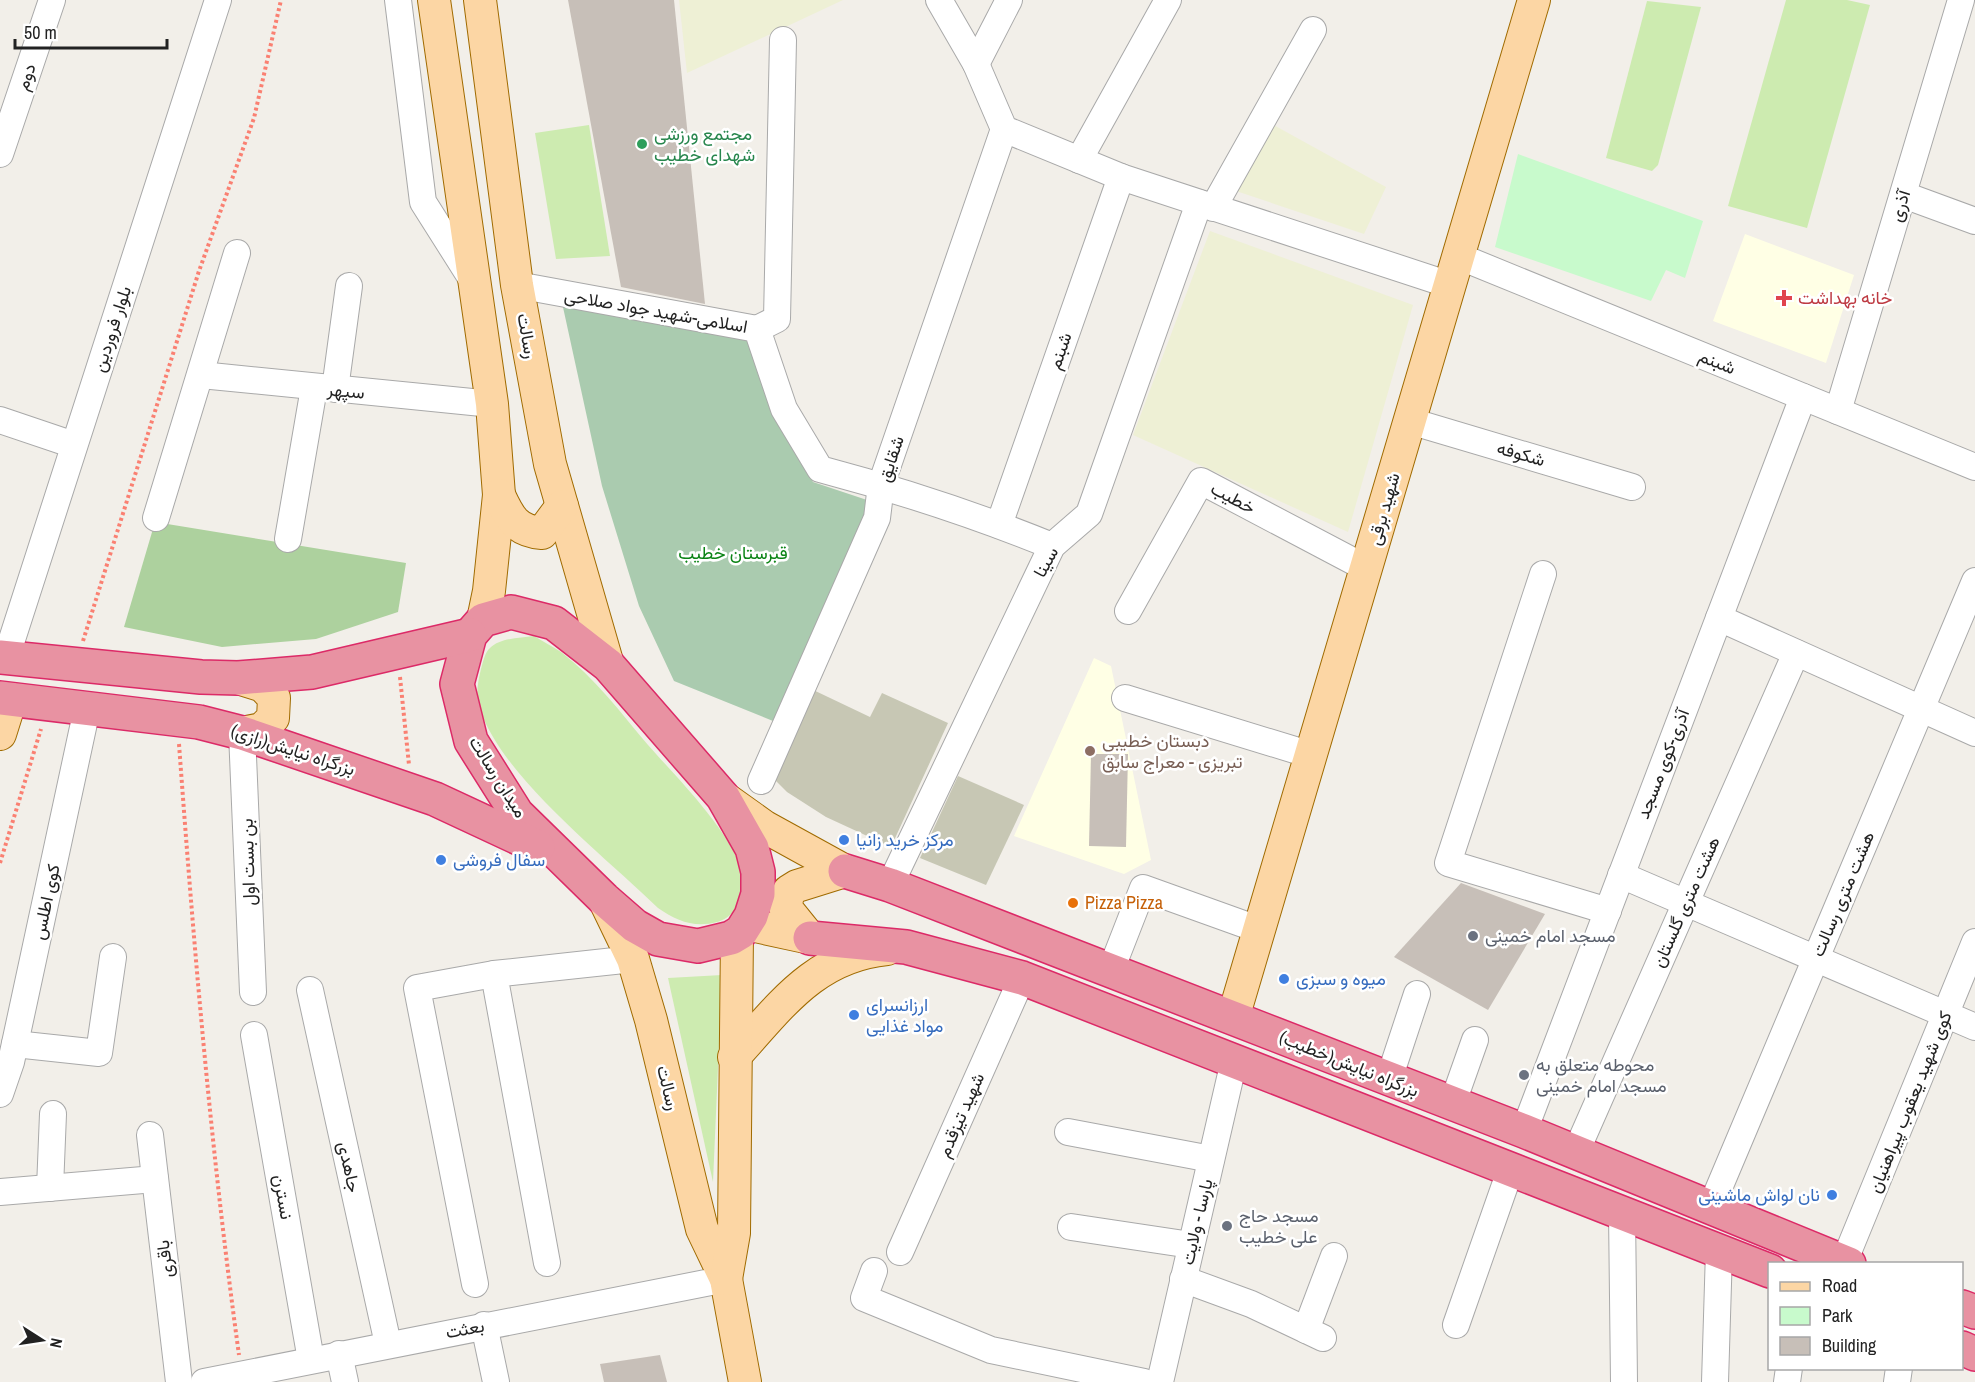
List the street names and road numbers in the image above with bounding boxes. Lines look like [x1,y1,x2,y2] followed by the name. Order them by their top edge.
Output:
[9,60,42,94] street label: دوم
[1883,185,1917,225] street label: آذری
[562,282,750,339] street label: اسلامی-شهید جواد صلاحی
[86,283,137,375] street label: بلوار فروردین
[511,311,544,361] street label: رسالت
[1042,329,1078,373] street label: شبنم
[1695,343,1739,380] street label: شبنم
[325,376,366,405] street label: سپهر
[871,432,910,485] street label: شقایق
[1494,435,1548,472] street label: شکوفه
[1361,470,1406,548] street label: شهید برقی
[1206,475,1260,520] street label: خطیب
[1027,542,1064,582] street label: سینا
[1630,703,1696,822] street label: آذری-کوی مسجد
[228,718,358,781] street label: بزرگراه نیایش(رازی)
[464,731,533,822] street label: میدان رسالت
[233,818,262,906] street label: بن بست اول
[1805,827,1880,960] street label: هشت متری رسالت
[1645,832,1726,971] street label: هشت متری گلستان
[25,862,66,942] street label: کوی اطلس
[1862,1007,1957,1196] street label: کوی شهید یعقوب پیراهنیان
[1276,1024,1423,1103] street label: بزرگراه نیایش(خطیب)
[651,1063,686,1113] street label: رسالت
[931,1068,990,1161] street label: شهید تیزقدم
[332,1139,367,1195] street label: جاهدی
[267,1172,300,1221] street label: نسترن
[1174,1176,1219,1267] street label: پارسا - ولایت
[150,1239,179,1279] street label: باقری
[443,1313,486,1344] street label: بعثت

